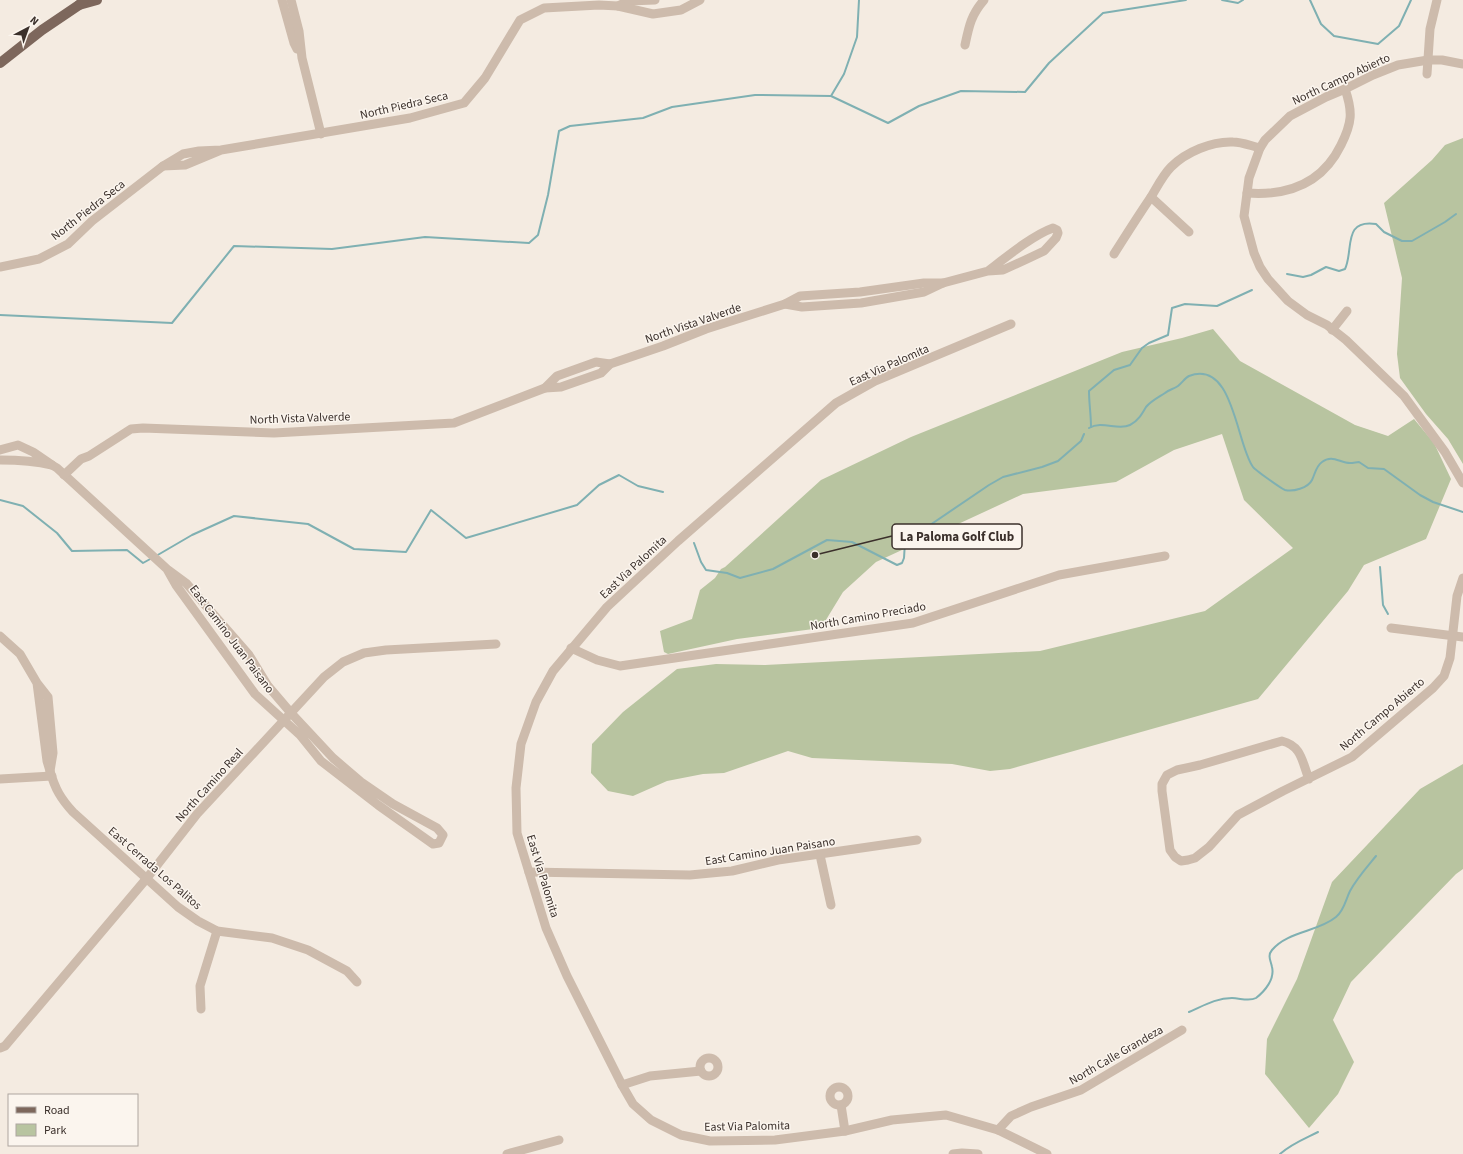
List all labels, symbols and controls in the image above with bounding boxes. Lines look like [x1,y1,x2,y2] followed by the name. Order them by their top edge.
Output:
[8,8,48,48] north arrow
[27,13,42,29] text: N
[1289,49,1393,110] street label: North Campo Abierto
[358,87,450,124] street label: North Piedra Seca
[48,176,129,245] street label: North Piedra Seca
[643,299,744,348] street label: North Vista Valverde
[847,340,932,391] street label: East Via Palomita
[249,408,351,429] street label: North Vista Valverde
[892,524,1022,549] callout: La Paloma Golf Club
[900,528,1014,546] text: La Paloma Golf Club
[596,532,671,603] street label: East Via Palomita
[185,582,278,697] street label: East Camino Juan Paisano
[809,598,927,635] street label: North Camino Preciado
[1336,674,1429,755] street label: North Campo Abierto
[172,745,247,826] street label: North Camino Real
[104,823,205,914] street label: East Cerrada Los Palitos
[522,833,563,920] street label: East Via Palomita
[704,833,836,870] street label: East Camino Juan Paisano
[1066,1022,1166,1089] street label: North Calle Grandeza
[8,1094,138,1146] legend
[44,1102,70,1119] text: Road
[704,1117,790,1136] street label: East Via Palomita
[44,1122,66,1139] text: Park

